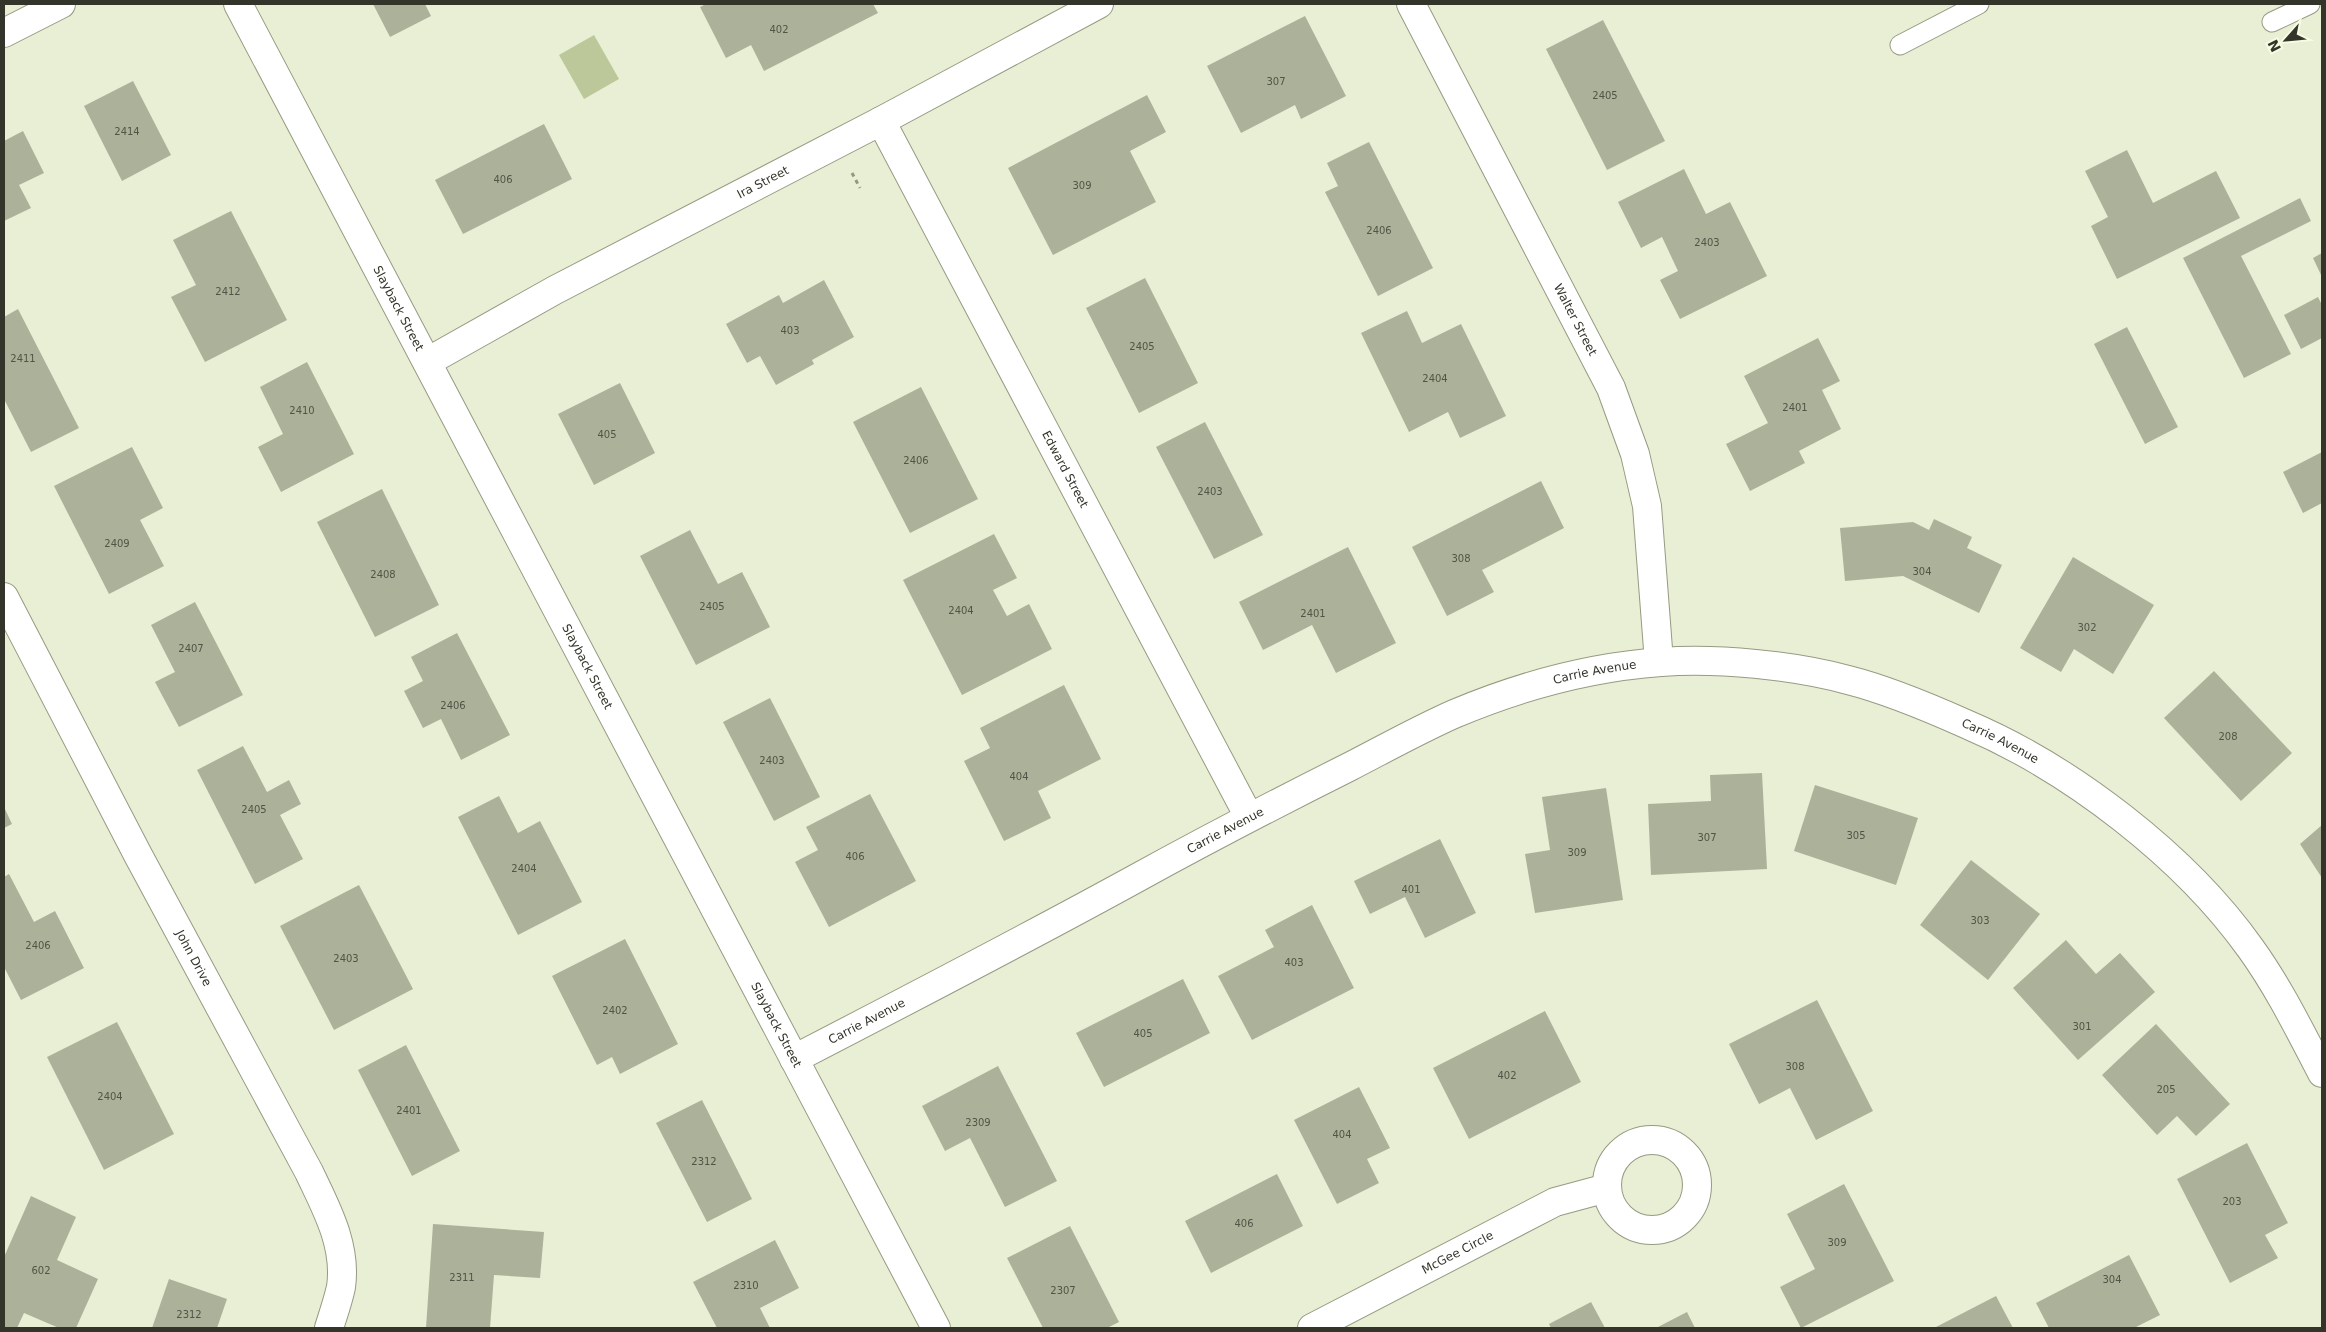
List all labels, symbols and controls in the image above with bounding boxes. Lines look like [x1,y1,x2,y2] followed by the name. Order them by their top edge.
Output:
[2261,15,2311,65] north arrow
[769,24,789,35] house number: 402
[2265,37,2284,55] text: N
[1266,76,1286,87] house number: 307
[1592,90,1618,101] house number: 2405
[114,126,140,137] house number: 2414
[735,163,791,201] street label: Ira Street
[493,174,513,185] house number: 406
[1072,180,1092,191] house number: 309
[1366,225,1392,236] house number: 2406
[1694,237,1720,248] house number: 2403
[370,263,427,354] street label: Slayback Street
[1551,281,1600,358] street label: Walter Street
[215,286,241,297] house number: 2412
[780,325,800,336] house number: 403
[1129,341,1155,352] house number: 2405
[10,353,36,364] house number: 2411
[1422,373,1448,384] house number: 2404
[1782,402,1808,413] house number: 2401
[289,405,315,416] house number: 2410
[1039,428,1091,510] street label: Edward Street
[597,429,617,440] house number: 405
[903,455,929,466] house number: 2406
[1197,486,1223,497] house number: 2403
[104,538,130,549] house number: 2409
[1451,553,1471,564] house number: 308
[1912,566,1932,577] house number: 304
[370,569,396,580] house number: 2408
[699,601,725,612] house number: 2405
[948,605,974,616] house number: 2404
[1300,608,1326,619] house number: 2401
[559,622,616,712] street label: Slayback Street
[2077,622,2097,633] house number: 302
[178,643,204,654] house number: 2407
[1552,657,1637,687] street label: Carrie Avenue
[440,700,466,711] house number: 2406
[1959,716,2041,766] street label: Carrie Avenue
[2218,731,2238,742] house number: 208
[759,755,785,766] house number: 2403
[1009,771,1029,782] house number: 404
[241,804,267,815] house number: 2405
[1185,805,1266,856] street label: Carrie Avenue
[1846,830,1866,841] house number: 305
[1697,832,1717,843] house number: 307
[1567,847,1587,858] house number: 309
[845,851,865,862] house number: 406
[511,863,537,874] house number: 2404
[1401,884,1421,895] house number: 401
[1970,915,1990,926] house number: 303
[172,927,215,989] street label: John Drive
[25,940,51,951] house number: 2406
[333,953,359,964] house number: 2403
[1284,957,1304,968] house number: 403
[748,980,804,1070] street label: Slayback Street
[826,996,908,1047] street label: Carrie Avenue
[602,1005,628,1016] house number: 2402
[2072,1021,2092,1032] house number: 301
[1133,1028,1153,1039] house number: 405
[1785,1061,1805,1072] house number: 308
[1497,1070,1517,1081] house number: 402
[2156,1084,2176,1095] house number: 205
[97,1091,123,1102] house number: 2404
[396,1105,422,1116] house number: 2401
[965,1117,991,1128] house number: 2309
[1332,1129,1352,1140] house number: 404
[691,1156,717,1167] house number: 2312
[2222,1196,2242,1207] house number: 203
[1234,1218,1254,1229] house number: 406
[1419,1228,1496,1277] street label: McGee Circle
[1827,1237,1847,1248] house number: 309
[31,1265,51,1276] house number: 602
[449,1272,475,1283] house number: 2311
[2102,1274,2122,1285] house number: 304
[733,1280,759,1291] house number: 2310
[1050,1285,1076,1296] house number: 2307
[176,1309,202,1320] house number: 2312

